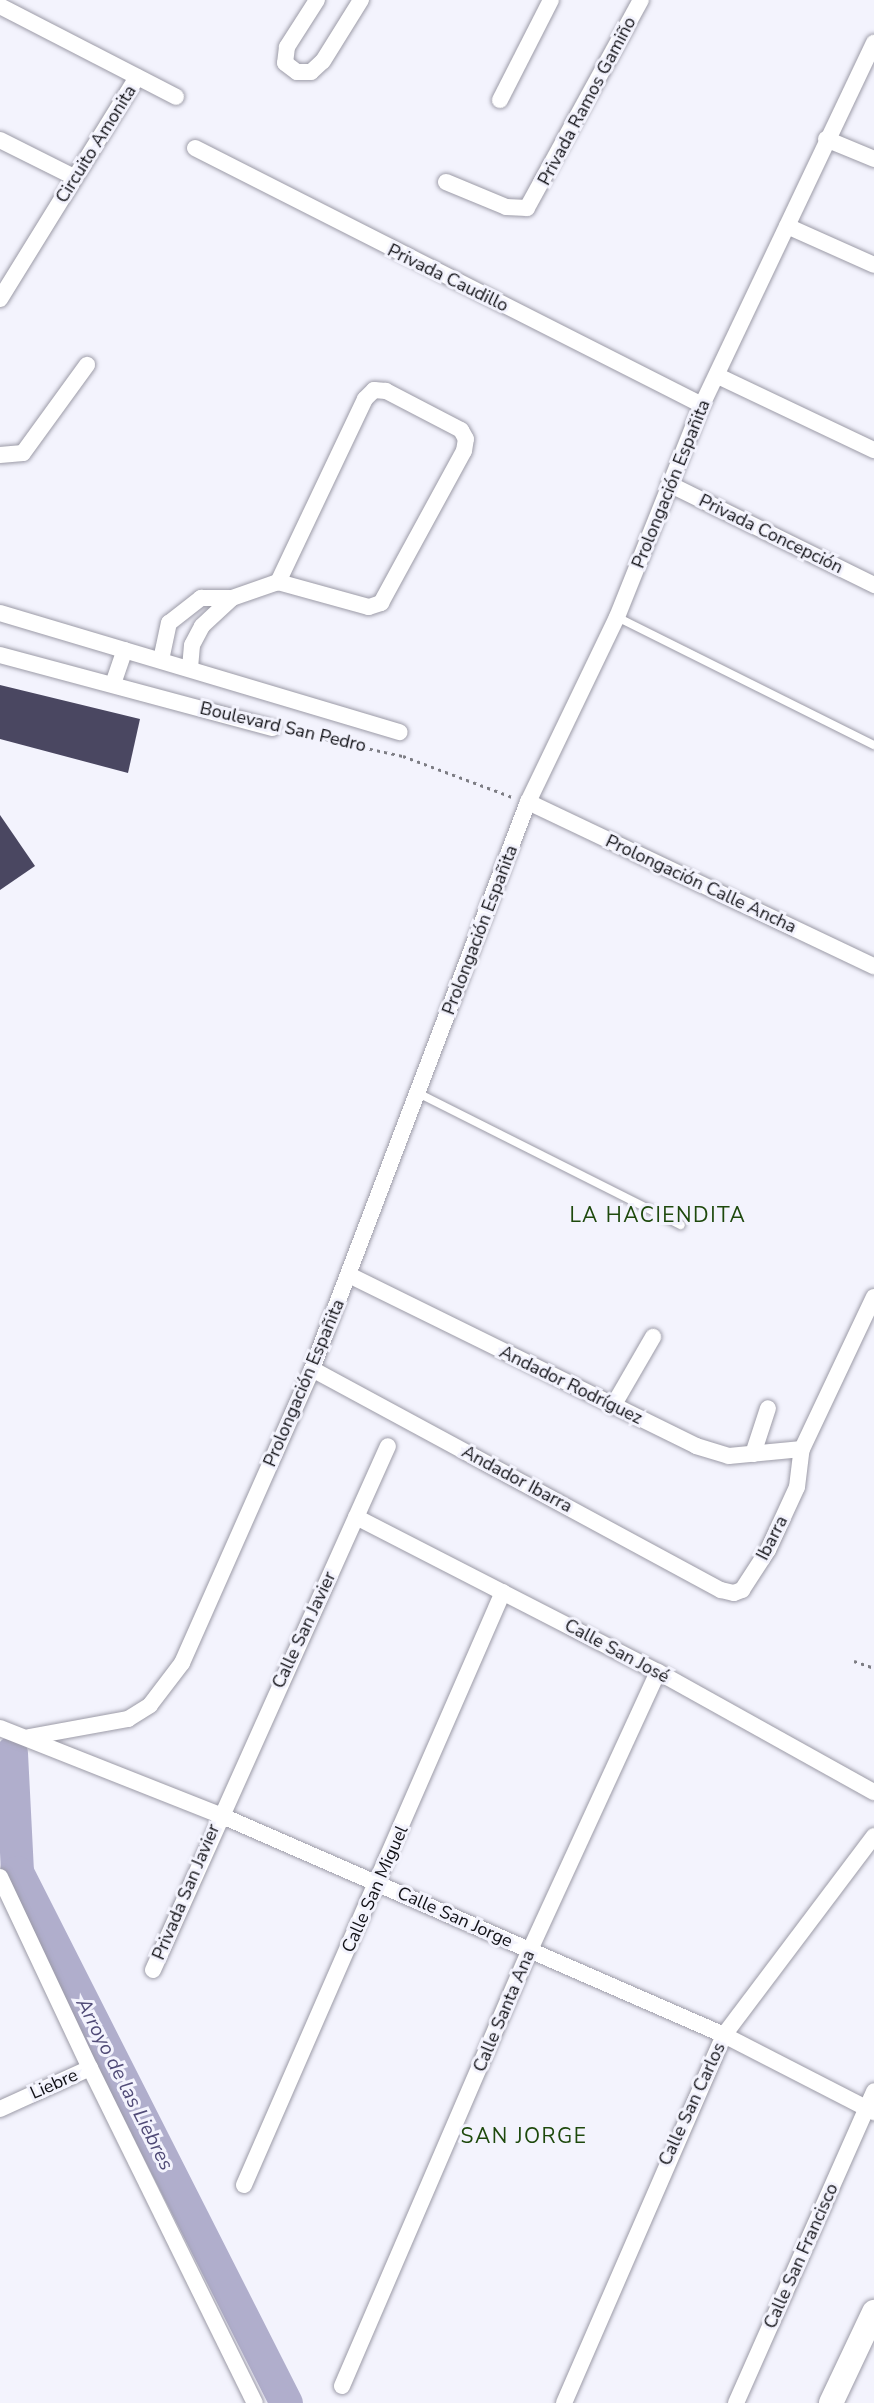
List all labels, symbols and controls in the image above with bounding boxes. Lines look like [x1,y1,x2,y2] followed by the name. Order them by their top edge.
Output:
[533,13,641,189] street label: Privada Ramos Gamiño
[51,81,141,207] street label: Circuito Amonita
[384,239,512,317] street label: Privada Caudillo
[627,397,715,571] street label: Prolongación Españita
[695,490,847,578] street label: Privada Concepción
[198,697,368,757] street label: Boulevard San Pedro
[602,830,800,938] street label: Prolongación Calle Ancha
[438,842,522,1018] street label: Prolongación Españita
[570,1202,746,1228] district label: LA HACIENDITA
[259,1296,349,1470] street label: Prolongación Españita
[496,1341,646,1429] street label: Andador Rodríguez
[458,1441,576,1517] street label: Andador Ibarra
[752,1512,792,1564] street label: Ibarra
[268,1568,340,1692] street label: Calle San Javier
[561,1614,673,1688] street label: Calle San José
[148,1821,224,1963] street label: Privada San Javier
[337,1822,413,1956] street label: Calle San Miguel
[394,1882,516,1952] street label: Calle San Jorge
[469,1947,539,2075] street label: Calle Santa Ana
[71,1994,179,2174] water label: Arroyo de las Liebres
[654,2039,730,2169] street label: Calle San Carlos
[27,2064,81,2104] street label: Liebre
[461,2123,587,2149] district label: SAN JORGE
[759,2180,843,2332] street label: Calle San Francisco

